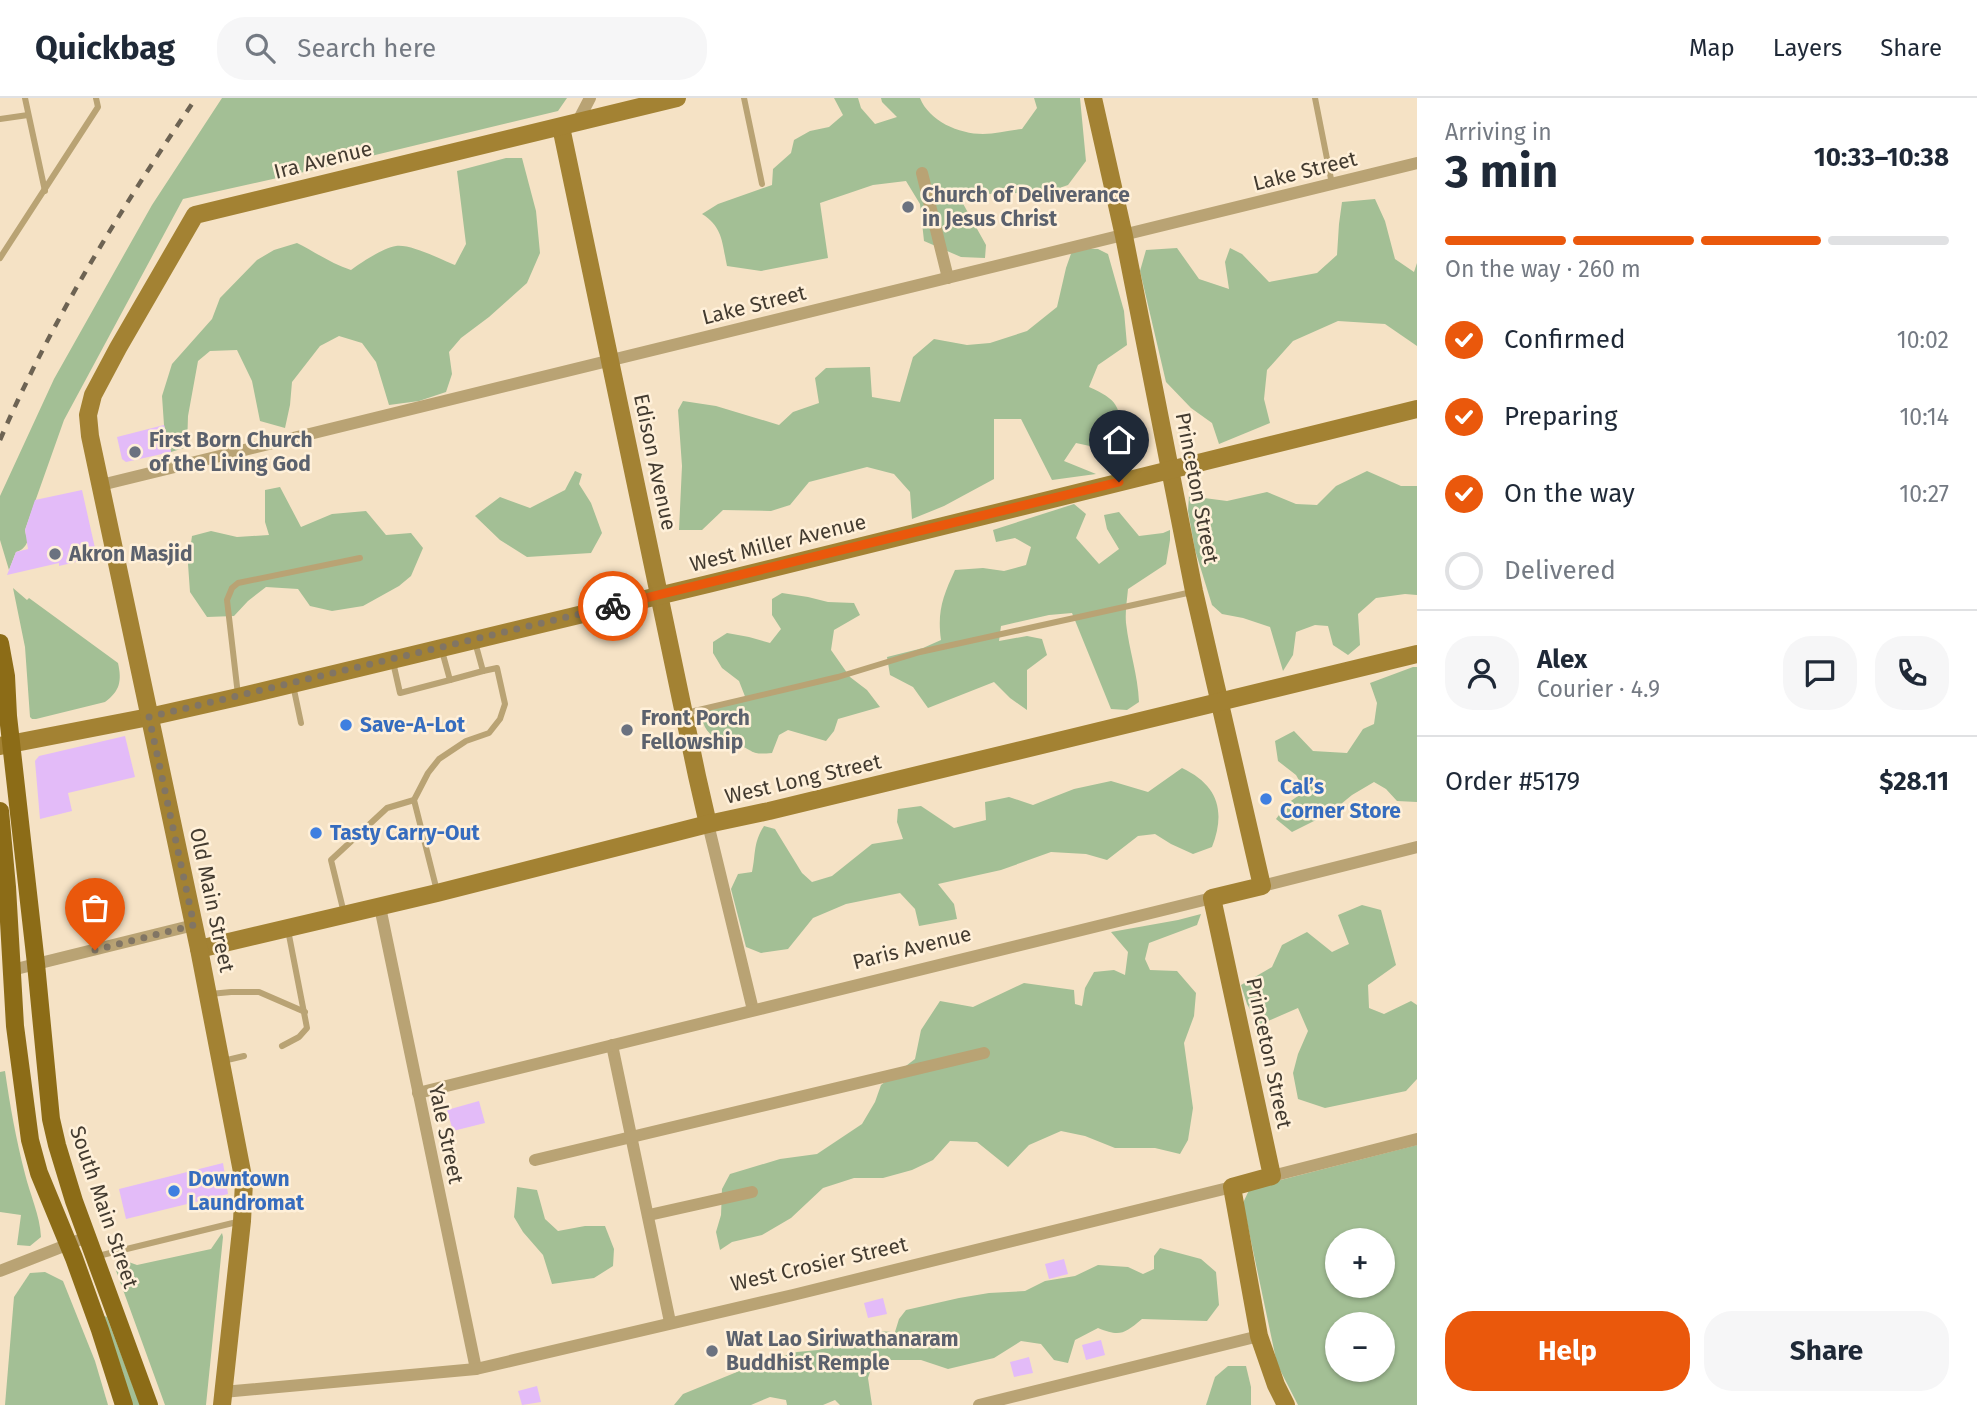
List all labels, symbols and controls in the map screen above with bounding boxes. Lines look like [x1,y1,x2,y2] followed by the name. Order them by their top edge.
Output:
[217,17,707,80] search box
[35,28,175,68] text: Quickbag
[241,29,279,67] icon: search
[297,33,436,64] text: Search here
[1689,34,1735,62] text: Map
[1773,34,1842,62] text: Layers
[1880,34,1942,62] text: Share
[1445,118,1552,146] text: Arriving in
[271,135,375,185] street label: Ira Avenue
[1814,142,1949,173] text: 10:33–10:38
[1445,144,1558,199] text: 3 min
[1250,145,1360,196] street label: Lake Street
[922,182,1130,232] place label: Church of Deliverance in Jesus Christ
[900,199,916,215] marker: Church of Deliverance in Jesus Christ
[1445,255,1641,283] text: On the way · 260 m
[699,279,809,330] street label: Lake Street
[1445,321,1483,359] icon: check
[1504,324,1625,355] text: Confirmed
[1897,326,1949,354] text: 10:02
[628,391,682,533] street label: Edison Avenue
[1445,398,1483,436] icon: check
[1504,401,1617,432] text: Preparing
[1899,403,1949,431] text: 10:14
[1089,410,1149,482] pin
[1170,410,1224,566] street label: Princeton Street
[1100,421,1138,459] icon: home
[149,427,313,477] place label: First Born Church of the Living God
[127,444,143,460] marker: First Born Church of the Living God
[1445,475,1483,513] icon: check
[1504,478,1635,509] text: On the way
[1899,480,1949,508] text: 10:27
[687,509,869,577] street label: West Miller Avenue
[68,541,193,567] place label: Akron Masjid
[47,546,63,562] marker: Akron Masjid
[1504,555,1616,586] text: Delivered
[578,571,648,641] courier
[594,587,632,625] icon: bike
[1445,636,1519,710] button: person
[1783,636,1857,710] button: chat
[1875,636,1949,710] button: phone
[1537,644,1587,675] text: Alex
[1537,675,1660,703] text: Courier · 4.9
[641,705,750,755] place label: Front Porch Fellowship
[360,712,466,738] place label: Save-A-Lot
[338,717,354,733] marker: Save-A-Lot
[619,722,635,738] marker: Front Porch Fellowship
[722,748,884,810] street label: West Long Street
[1445,766,1580,797] text: Order #5179
[1879,766,1949,797] text: $28.11
[1280,774,1401,824] place label: Cal’s Corner Store
[1258,791,1274,807] marker: Cal’s Corner Store
[330,820,481,846] place label: Tasty Carry-Out
[184,825,240,975] street label: Old Main Street
[308,825,324,841] marker: Tasty Carry-Out
[65,878,125,950] pin
[76,889,114,927] icon: bag
[850,921,974,975] street label: Paris Avenue
[1240,975,1298,1131] street label: Princeton Street
[423,1082,469,1187] street label: Yale Street
[64,1122,144,1292] street label: South Main Street
[188,1166,305,1216] place label: Downtown Laundromat
[166,1183,182,1199] marker: Downtown Laundromat
[1325,1228,1395,1382] map controls
[1325,1228,1395,1298] button: +
[728,1231,910,1297] street label: West Crosier Street
[1445,1311,1690,1391] button: Help
[1704,1311,1949,1391] button: Share
[1325,1312,1395,1382] button: −
[726,1326,959,1376] place label: Wat Lao Siriwathanaram Buddhist Remple
[704,1343,720,1359] marker: Wat Lao Siriwathanaram Buddhist Remple

